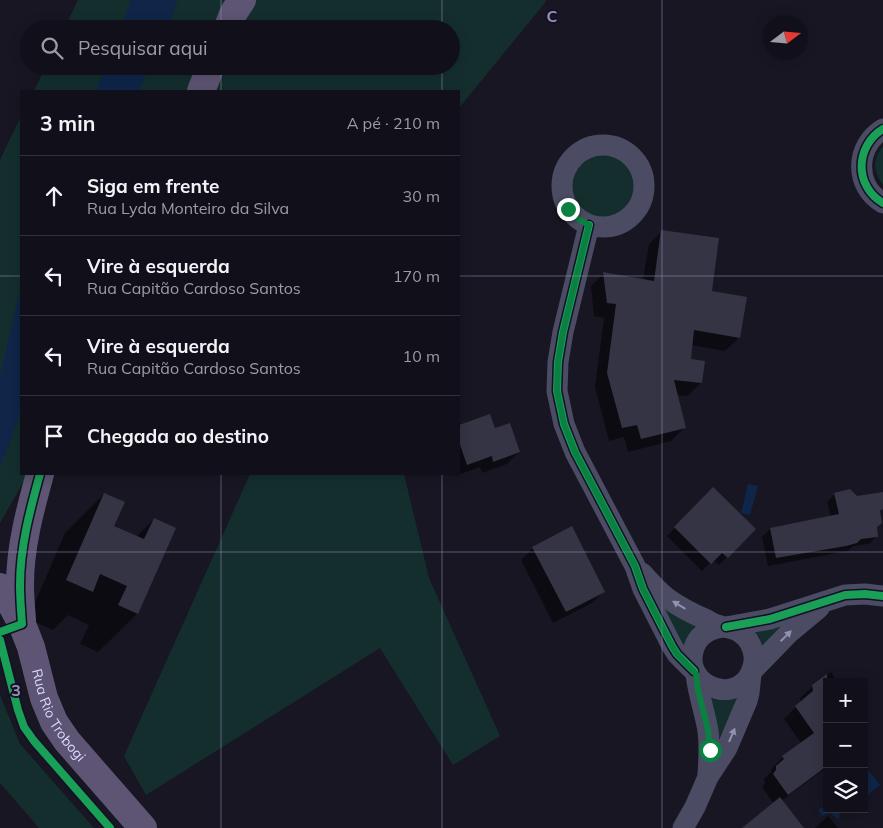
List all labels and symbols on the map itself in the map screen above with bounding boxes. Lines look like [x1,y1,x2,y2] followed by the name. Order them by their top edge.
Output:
[547,6,558,26] text: C
[763,15,808,60] north arrow
[557,198,580,221] route end
[672,600,685,609] one-way arrow
[780,630,792,642] one-way arrow
[28,667,90,765] street label: Rua Rio Trobogi
[11,680,21,700] text: 3
[729,728,737,742] one-way arrow
[699,739,722,762] route start

